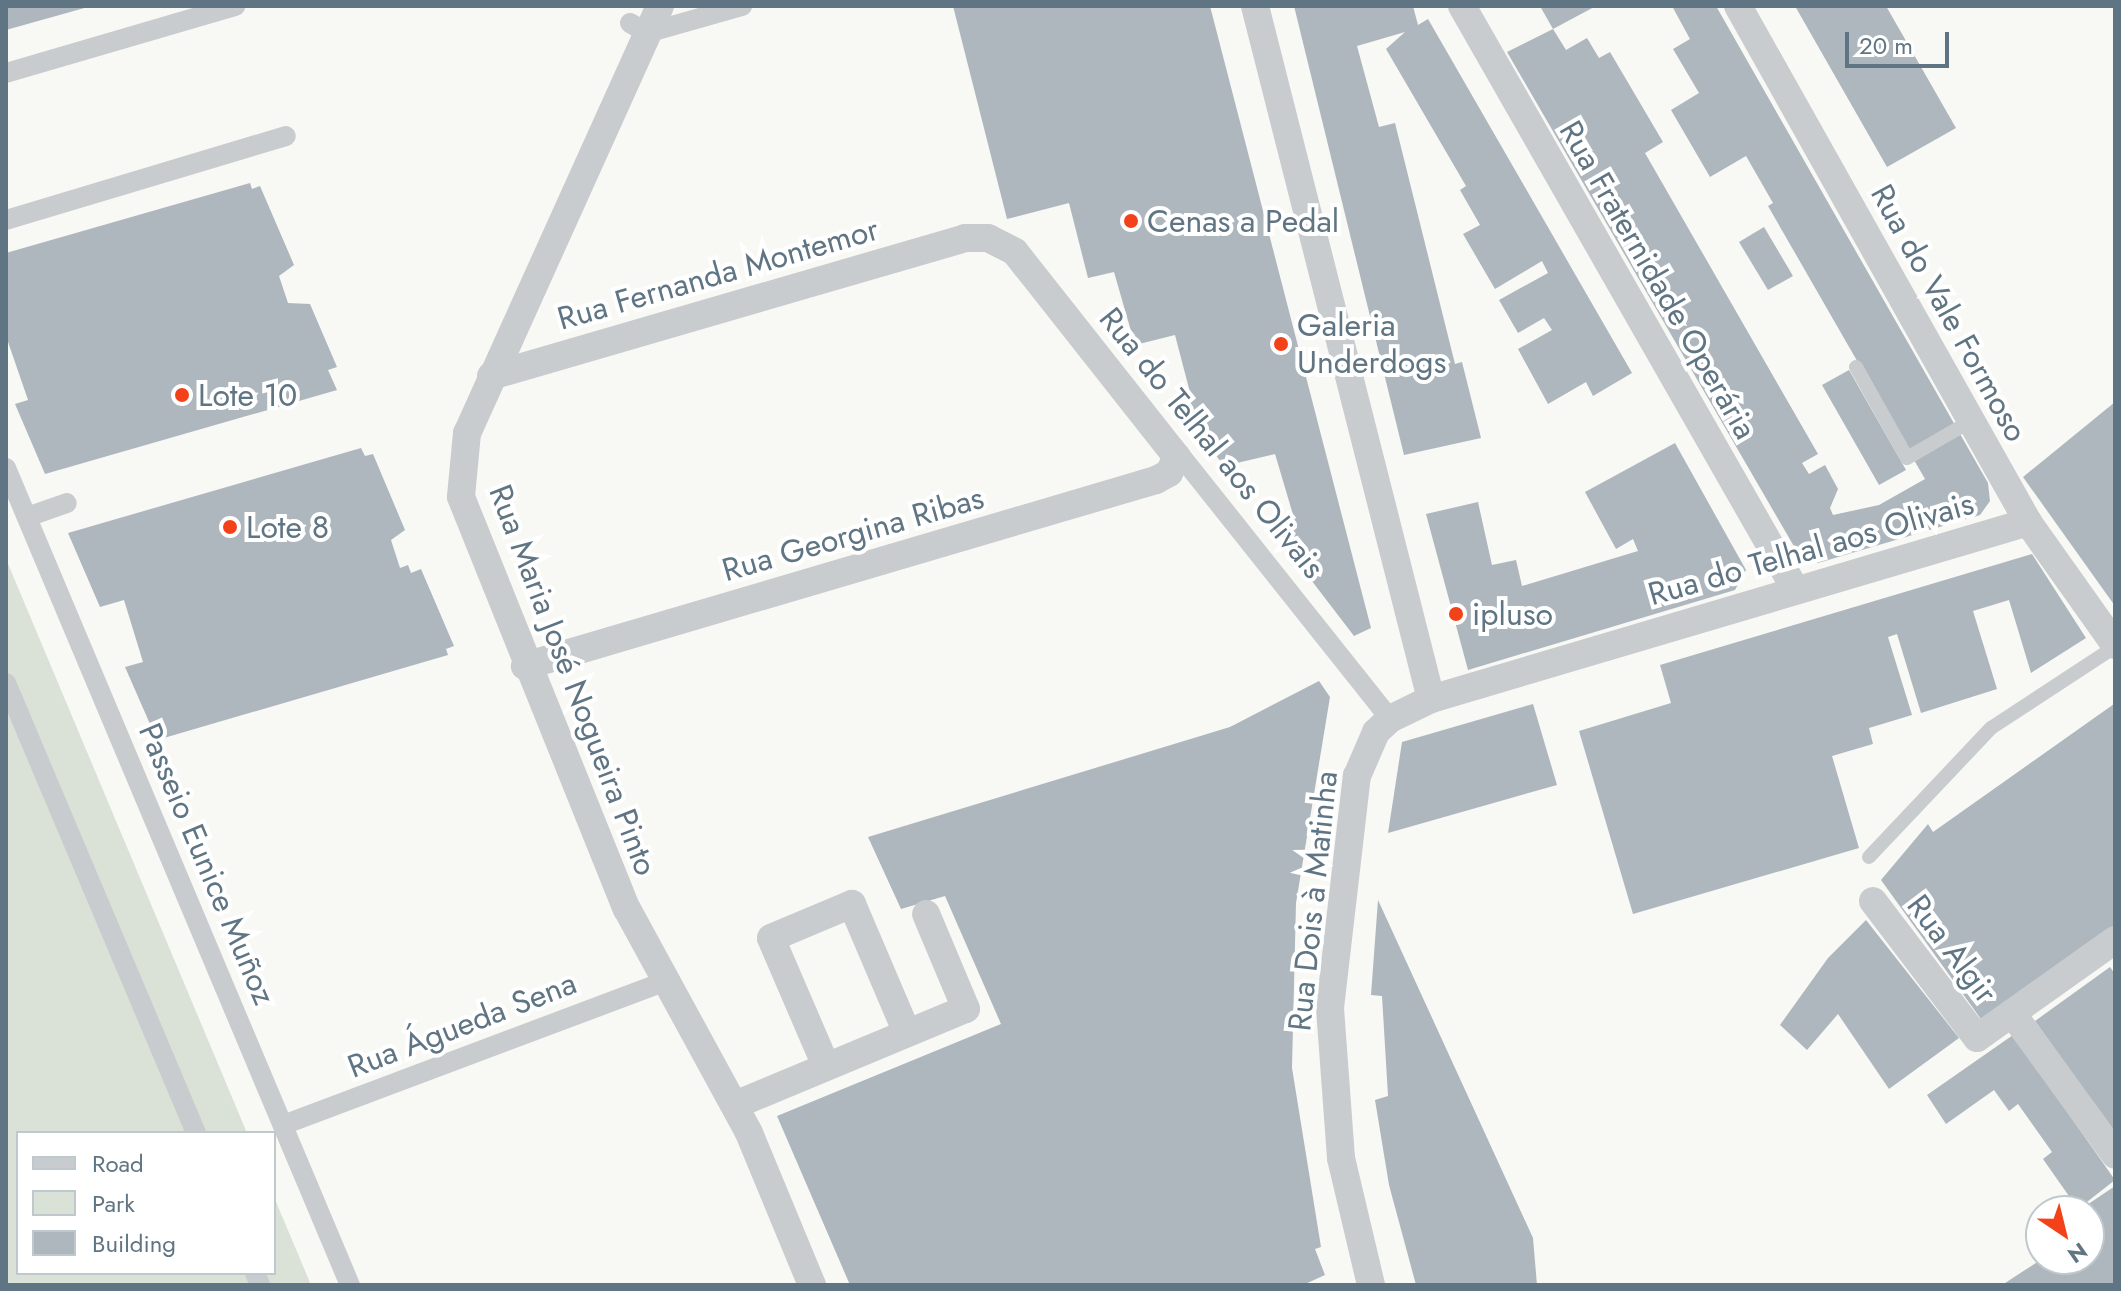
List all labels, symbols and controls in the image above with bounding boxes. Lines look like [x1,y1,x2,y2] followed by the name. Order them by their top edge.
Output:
[1849,16,1953,66] scale bar
[1859,28,1913,63] text: 20 m
[1551,114,1765,446] street label: Rua Fraternidade Operária
[1862,178,2036,448] street label: Rua do Vale Formoso
[1147,202,1339,240] place label: Cenas a Pedal
[553,210,883,338] street label: Rua Fernanda Montemor
[1122,212,1140,230] marker: Cenas a Pedal
[1091,300,1333,586] street label: Rua do Telhal aos Olivais
[1297,307,1446,382] place label: Galeria Underdogs
[1272,335,1290,353] marker: Galeria Underdogs
[198,376,297,414] place label: Lote 10
[173,386,191,404] marker: Lote 10
[718,478,988,590] street label: Rua Georgina Ribas
[481,479,665,881] street label: Rua Maria José Nogueira Pinto
[1644,484,1978,614] street label: Rua do Telhal aos Olivais
[246,508,329,546] place label: Lote 8
[221,518,239,536] marker: Lote 8
[1472,595,1553,633] place label: ipluso
[1447,605,1465,623] marker: ipluso
[130,718,284,1010] street label: Passeio Eunice Muñoz
[1280,769,1346,1033] street label: Rua Dois à Matinha
[1899,887,2005,1011] street label: Rua Algir
[342,964,582,1086] street label: Rua Águeda Sena
[16,1131,276,1275] legend
[92,1146,144,1181] text: Road
[92,1186,135,1221] text: Park
[2025,1195,2105,1275] north arrow
[92,1226,176,1261] text: Building
[2061,1235,2094,1271] text: N

